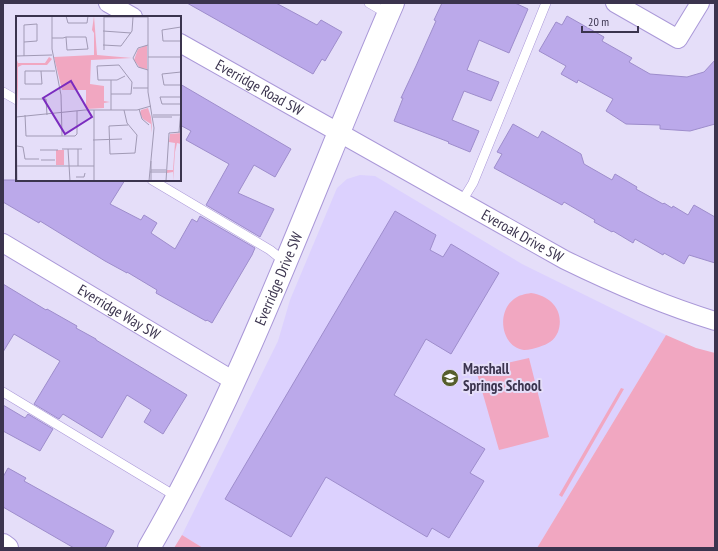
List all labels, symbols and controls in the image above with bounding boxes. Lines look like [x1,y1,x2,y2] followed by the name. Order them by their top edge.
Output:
[582,8,638,34] scale bar
[588,14,609,29] text: 20 m
[16,16,181,181] inset map
[212,55,307,120] street label: Everridge Road SW
[478,205,567,266] street label: Everoak Drive SW
[250,229,306,328] street label: Everridge Drive SW
[75,280,164,344] street label: Everridge Way SW
[463,359,542,395] place label: Marshall Springs School
[440,368,460,388] school or university icon: Marshall Springs School

